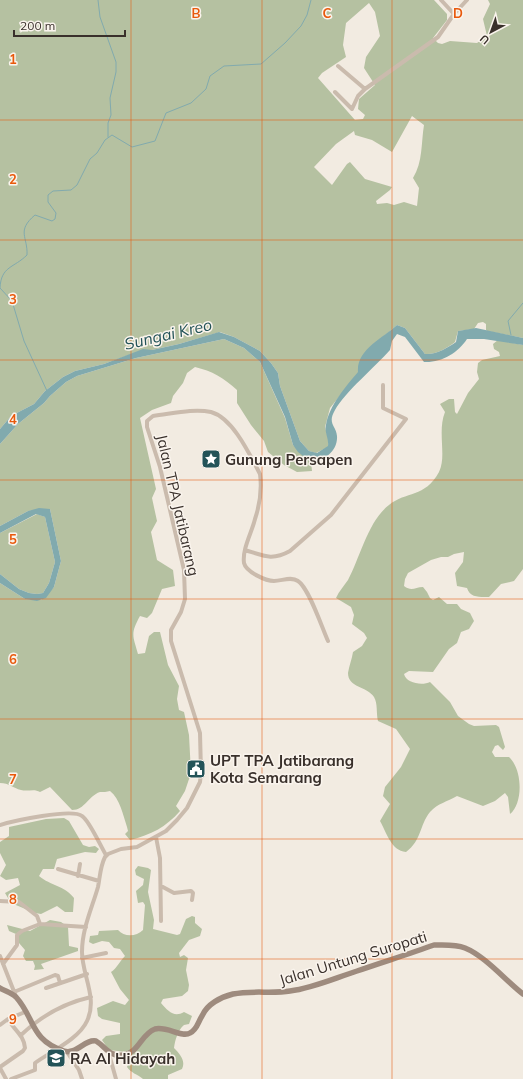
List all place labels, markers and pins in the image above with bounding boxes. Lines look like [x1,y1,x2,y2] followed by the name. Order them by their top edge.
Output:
[200,448,222,470] place icon: Gunung Persapen
[225,450,353,469] place label: Gunung Persapen
[210,751,354,787] place label: UPT TPA Jatibarang Kota Semarang
[185,758,207,780] public building icon: UPT TPA Jatibarang Kota Semarang
[45,1047,67,1069] school or university icon: RA Al Hidayah
[70,1049,175,1068] place label: RA Al Hidayah

